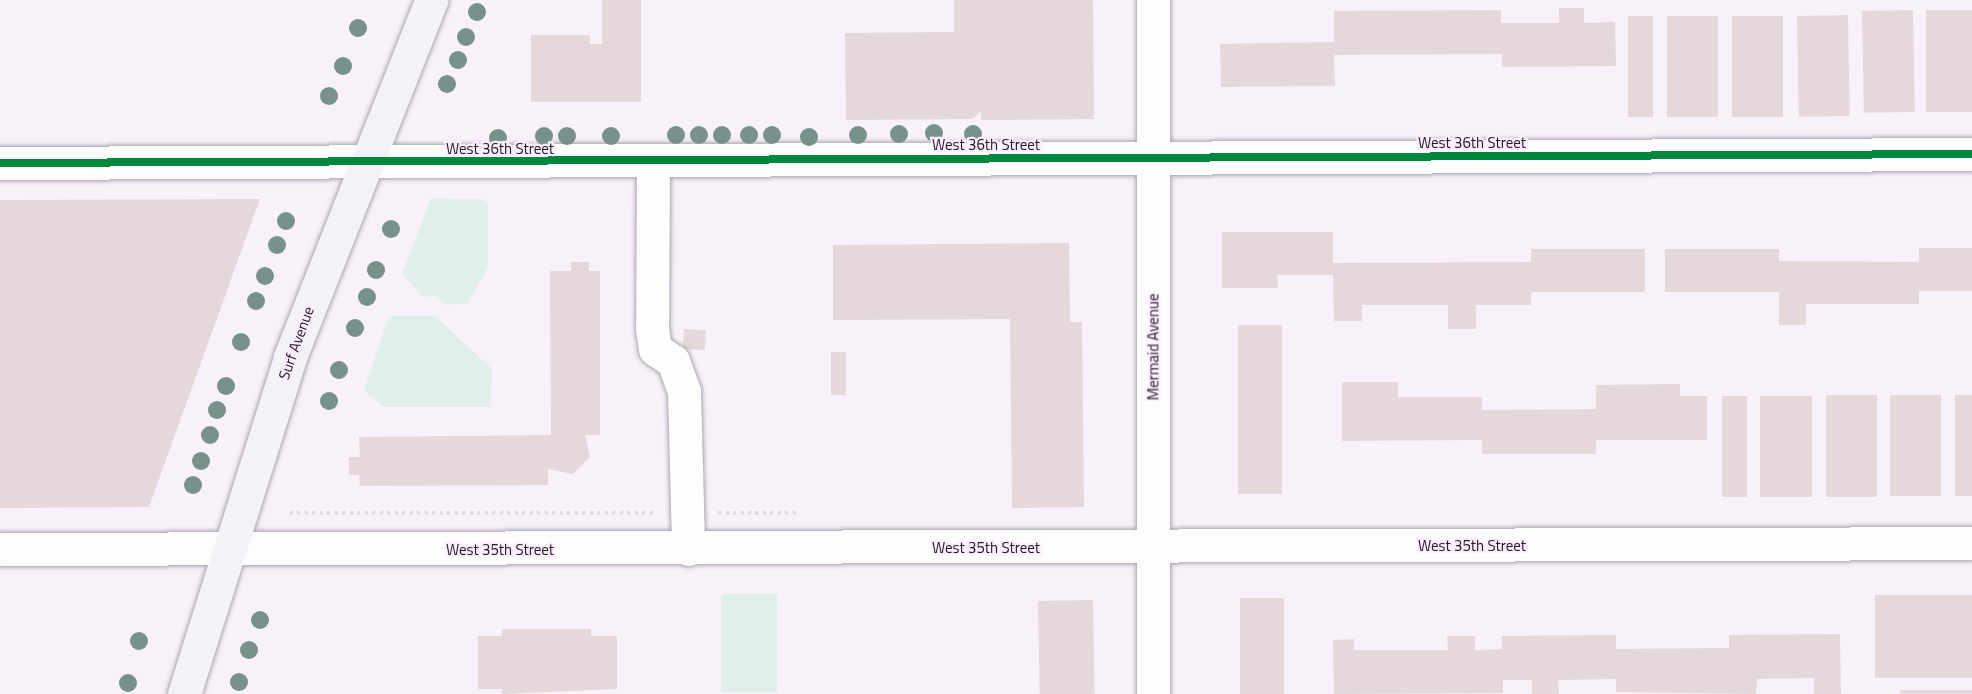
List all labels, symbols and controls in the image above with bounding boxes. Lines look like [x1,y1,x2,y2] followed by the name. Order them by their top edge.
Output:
[1418,134,1526,152] street label: West 36th Street
[932,136,1040,154] street label: West 36th Street
[446,140,554,158] street label: West 36th Street
[1144,294,1162,400] street label: Mermaid Avenue
[274,304,318,382] street label: Surf Avenue
[1418,537,1526,555] street label: West 35th Street
[932,539,1040,557] street label: West 35th Street
[446,541,554,559] street label: West 35th Street

